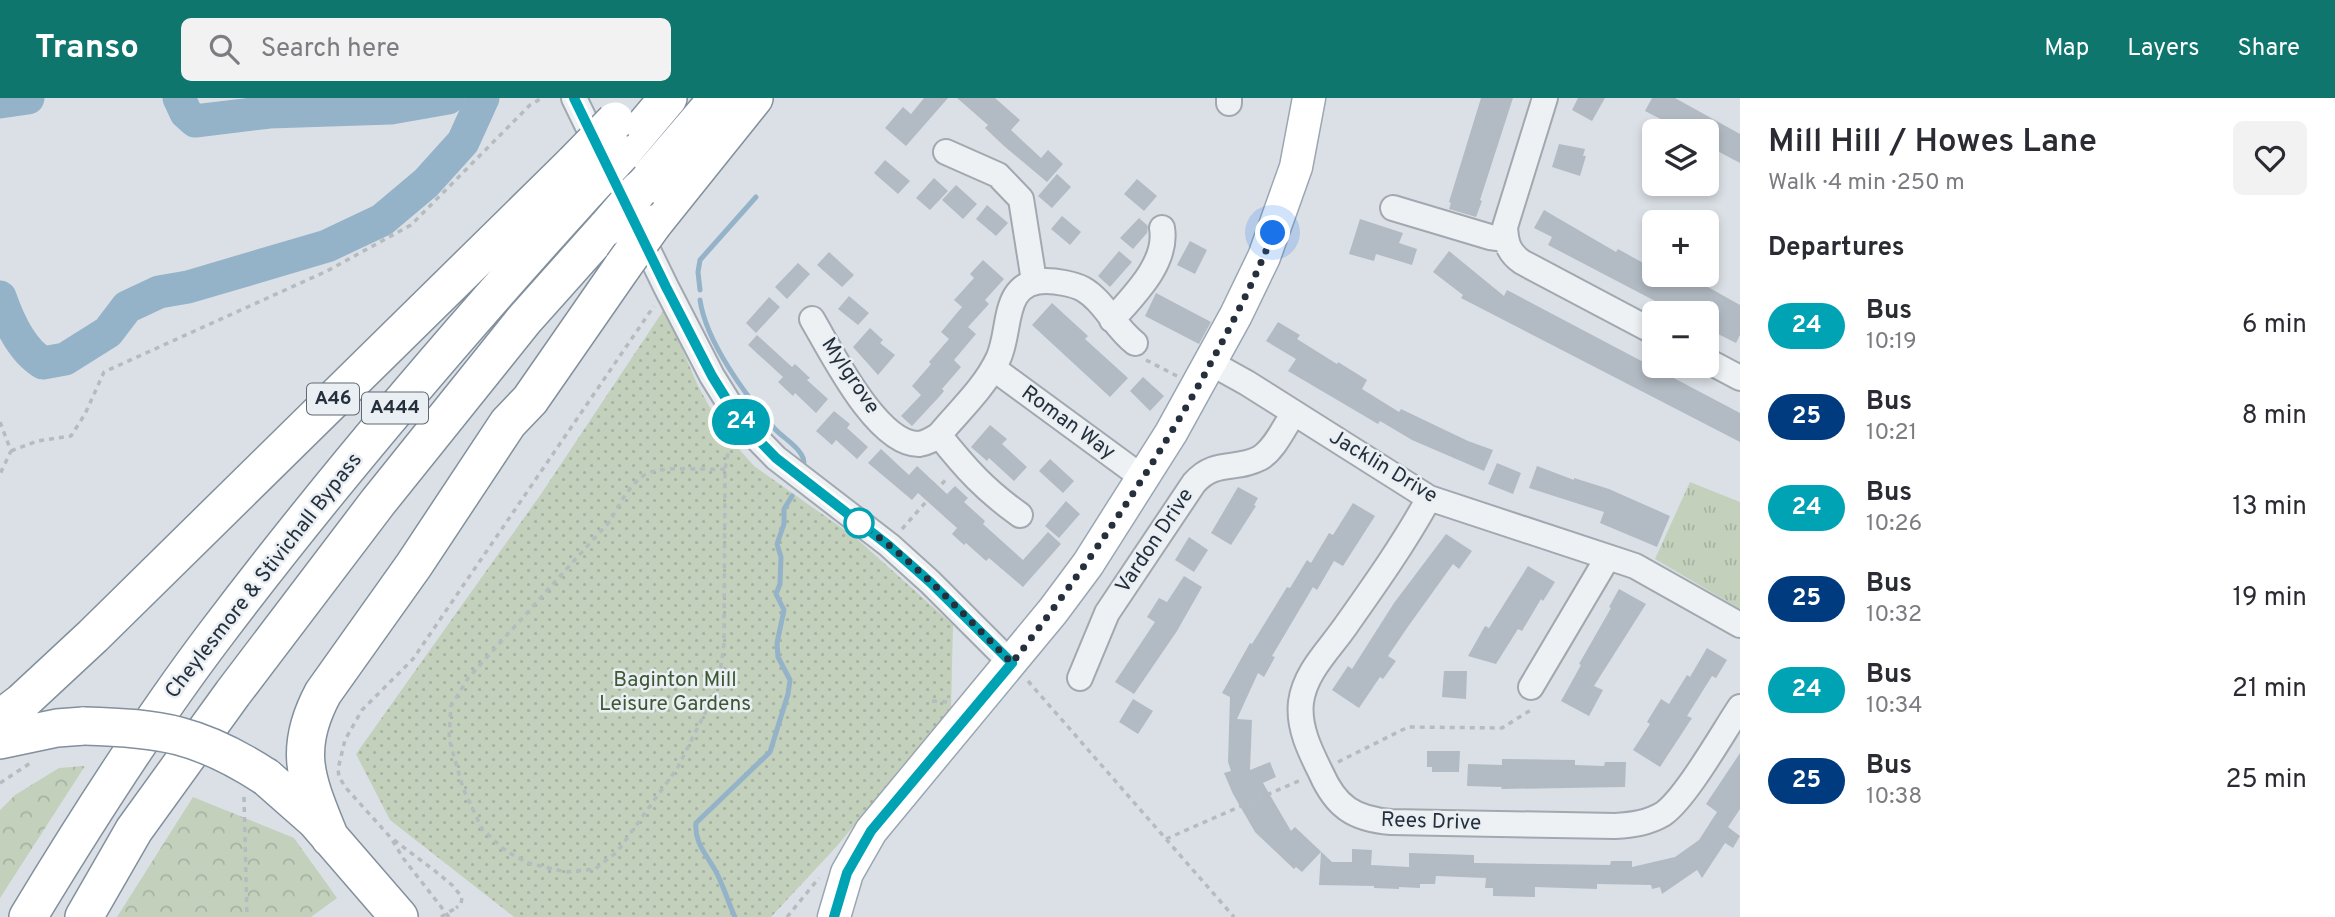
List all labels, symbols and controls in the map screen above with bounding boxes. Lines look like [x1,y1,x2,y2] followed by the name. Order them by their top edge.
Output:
[181,18,671,81] search box
[35,28,139,70] text: Transo
[205,30,243,68] icon: search
[261,33,400,66] text: Search here
[2044,34,2089,64] text: Map
[2127,34,2199,64] text: Layers
[2237,34,2300,64] text: Share
[1642,119,1719,378] map controls
[1642,119,1719,196] button: layers
[2233,121,2307,195] button: heart
[1768,122,2097,164] text: Mill Hill / Howes Lane
[1768,169,1965,198] text: Walk · 4 min · 250 m
[1642,210,1719,287] button: +
[1255,215,1290,250] your location
[1768,232,1905,265] text: Departures
[1866,295,1912,328] text: Bus
[1642,301,1719,378] button: −
[2242,309,2307,342] text: 6 min
[1791,311,1822,341] text: 24
[1866,328,1917,357] text: 10:19
[815,333,885,419] street label: Mylgrove
[1016,380,1120,466] street label: Roman Way
[307,384,359,414] road number: A46
[1866,386,1912,419] text: Bus
[362,392,428,424] road number: A444
[710,399,772,445] line badge: 24
[2242,400,2307,433] text: 8 min
[1792,402,1821,432] text: 25
[726,407,756,437] text: 24
[1866,419,1917,448] text: 10:21
[1324,424,1442,510] street label: Jacklin Drive
[159,448,369,704] street label: Cheylesmore & Stivichall Bypass
[1866,477,1912,510] text: Bus
[1110,483,1200,599] street label: Vardon Drive
[2232,491,2307,524] text: 13 min
[1791,493,1822,523] text: 24
[844,508,874,538] unlabelled marker
[1866,510,1922,539] text: 10:26
[1866,568,1912,601] text: Bus
[2232,582,2307,615] text: 19 min
[1792,584,1821,614] text: 25
[1866,601,1922,630] text: 10:32
[1866,659,1912,692] text: Bus
[599,667,751,718] park label: Baginton Mill Leisure Gardens
[2232,673,2307,706] text: 21 min
[1791,675,1822,705] text: 24
[1866,692,1923,721] text: 10:34
[1866,750,1912,783] text: Bus
[2226,764,2307,797] text: 25 min
[1792,766,1821,796] text: 25
[1866,783,1922,812] text: 10:38
[1380,807,1482,837] street label: Rees Drive

